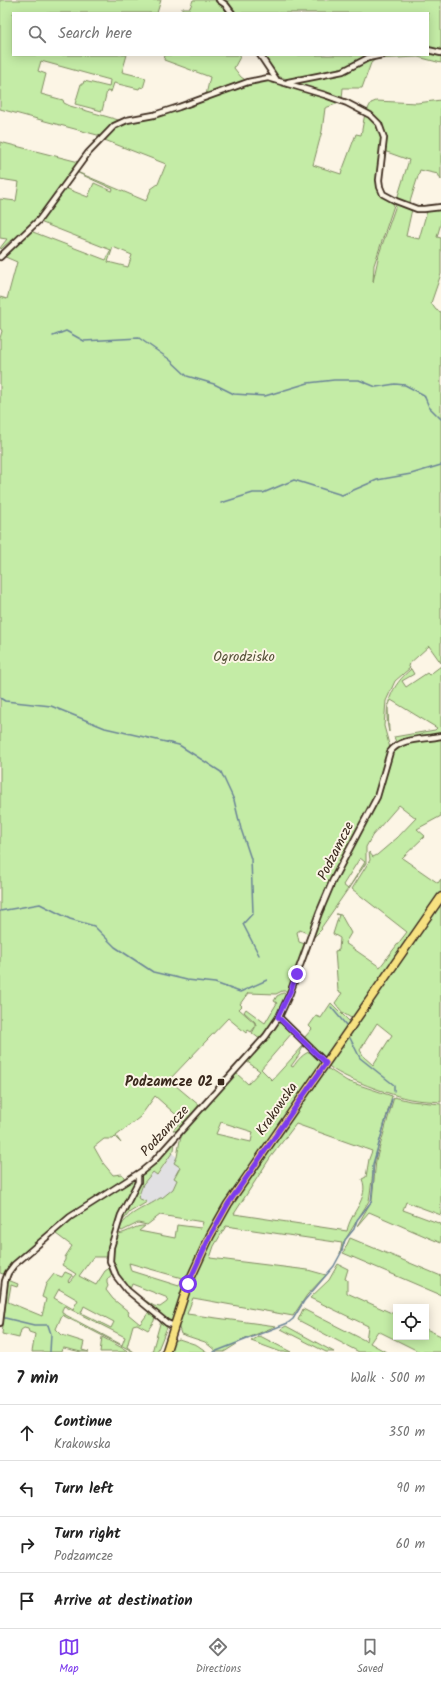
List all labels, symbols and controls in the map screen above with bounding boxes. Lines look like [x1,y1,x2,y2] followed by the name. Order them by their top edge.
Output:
[12,12,429,56] search box
[58,22,132,46] text: Search here
[26,23,48,45] icon: search
[213,646,275,668] park label: Ogrodzisko
[312,817,361,884] street label: Podzamcze
[288,965,306,983] route end
[125,1071,213,1093] place label: Podzamcze 02
[216,1077,226,1087] marker: Podzamcze 02
[251,1078,303,1140] street label: Krakowska
[135,1100,195,1162] street label: Podzamcze
[179,1275,197,1293] route start
[393,1304,429,1340] map controls
[393,1304,429,1340] button: locate
[16,1365,58,1392] text: 7 min
[350,1368,425,1389] text: Walk · 500 m
[54,1410,112,1434] text: Continue
[16,1422,38,1444] icon: ahead
[389,1422,425,1443] text: 350 m
[54,1434,111,1455] text: Krakowska
[54,1477,114,1501] text: Turn left
[16,1478,38,1500] icon: left
[397,1478,425,1499] text: 90 m
[54,1522,121,1546] text: Turn right
[16,1534,38,1556] icon: right
[396,1534,425,1555] text: 60 m
[54,1546,113,1567] text: Podzamcze
[54,1589,193,1613] text: Arrive at destination
[16,1590,38,1612] icon: arrive
[58,1636,80,1678] tab: Map
[196,1636,241,1678] tab: Directions
[357,1636,383,1678] tab: Saved

